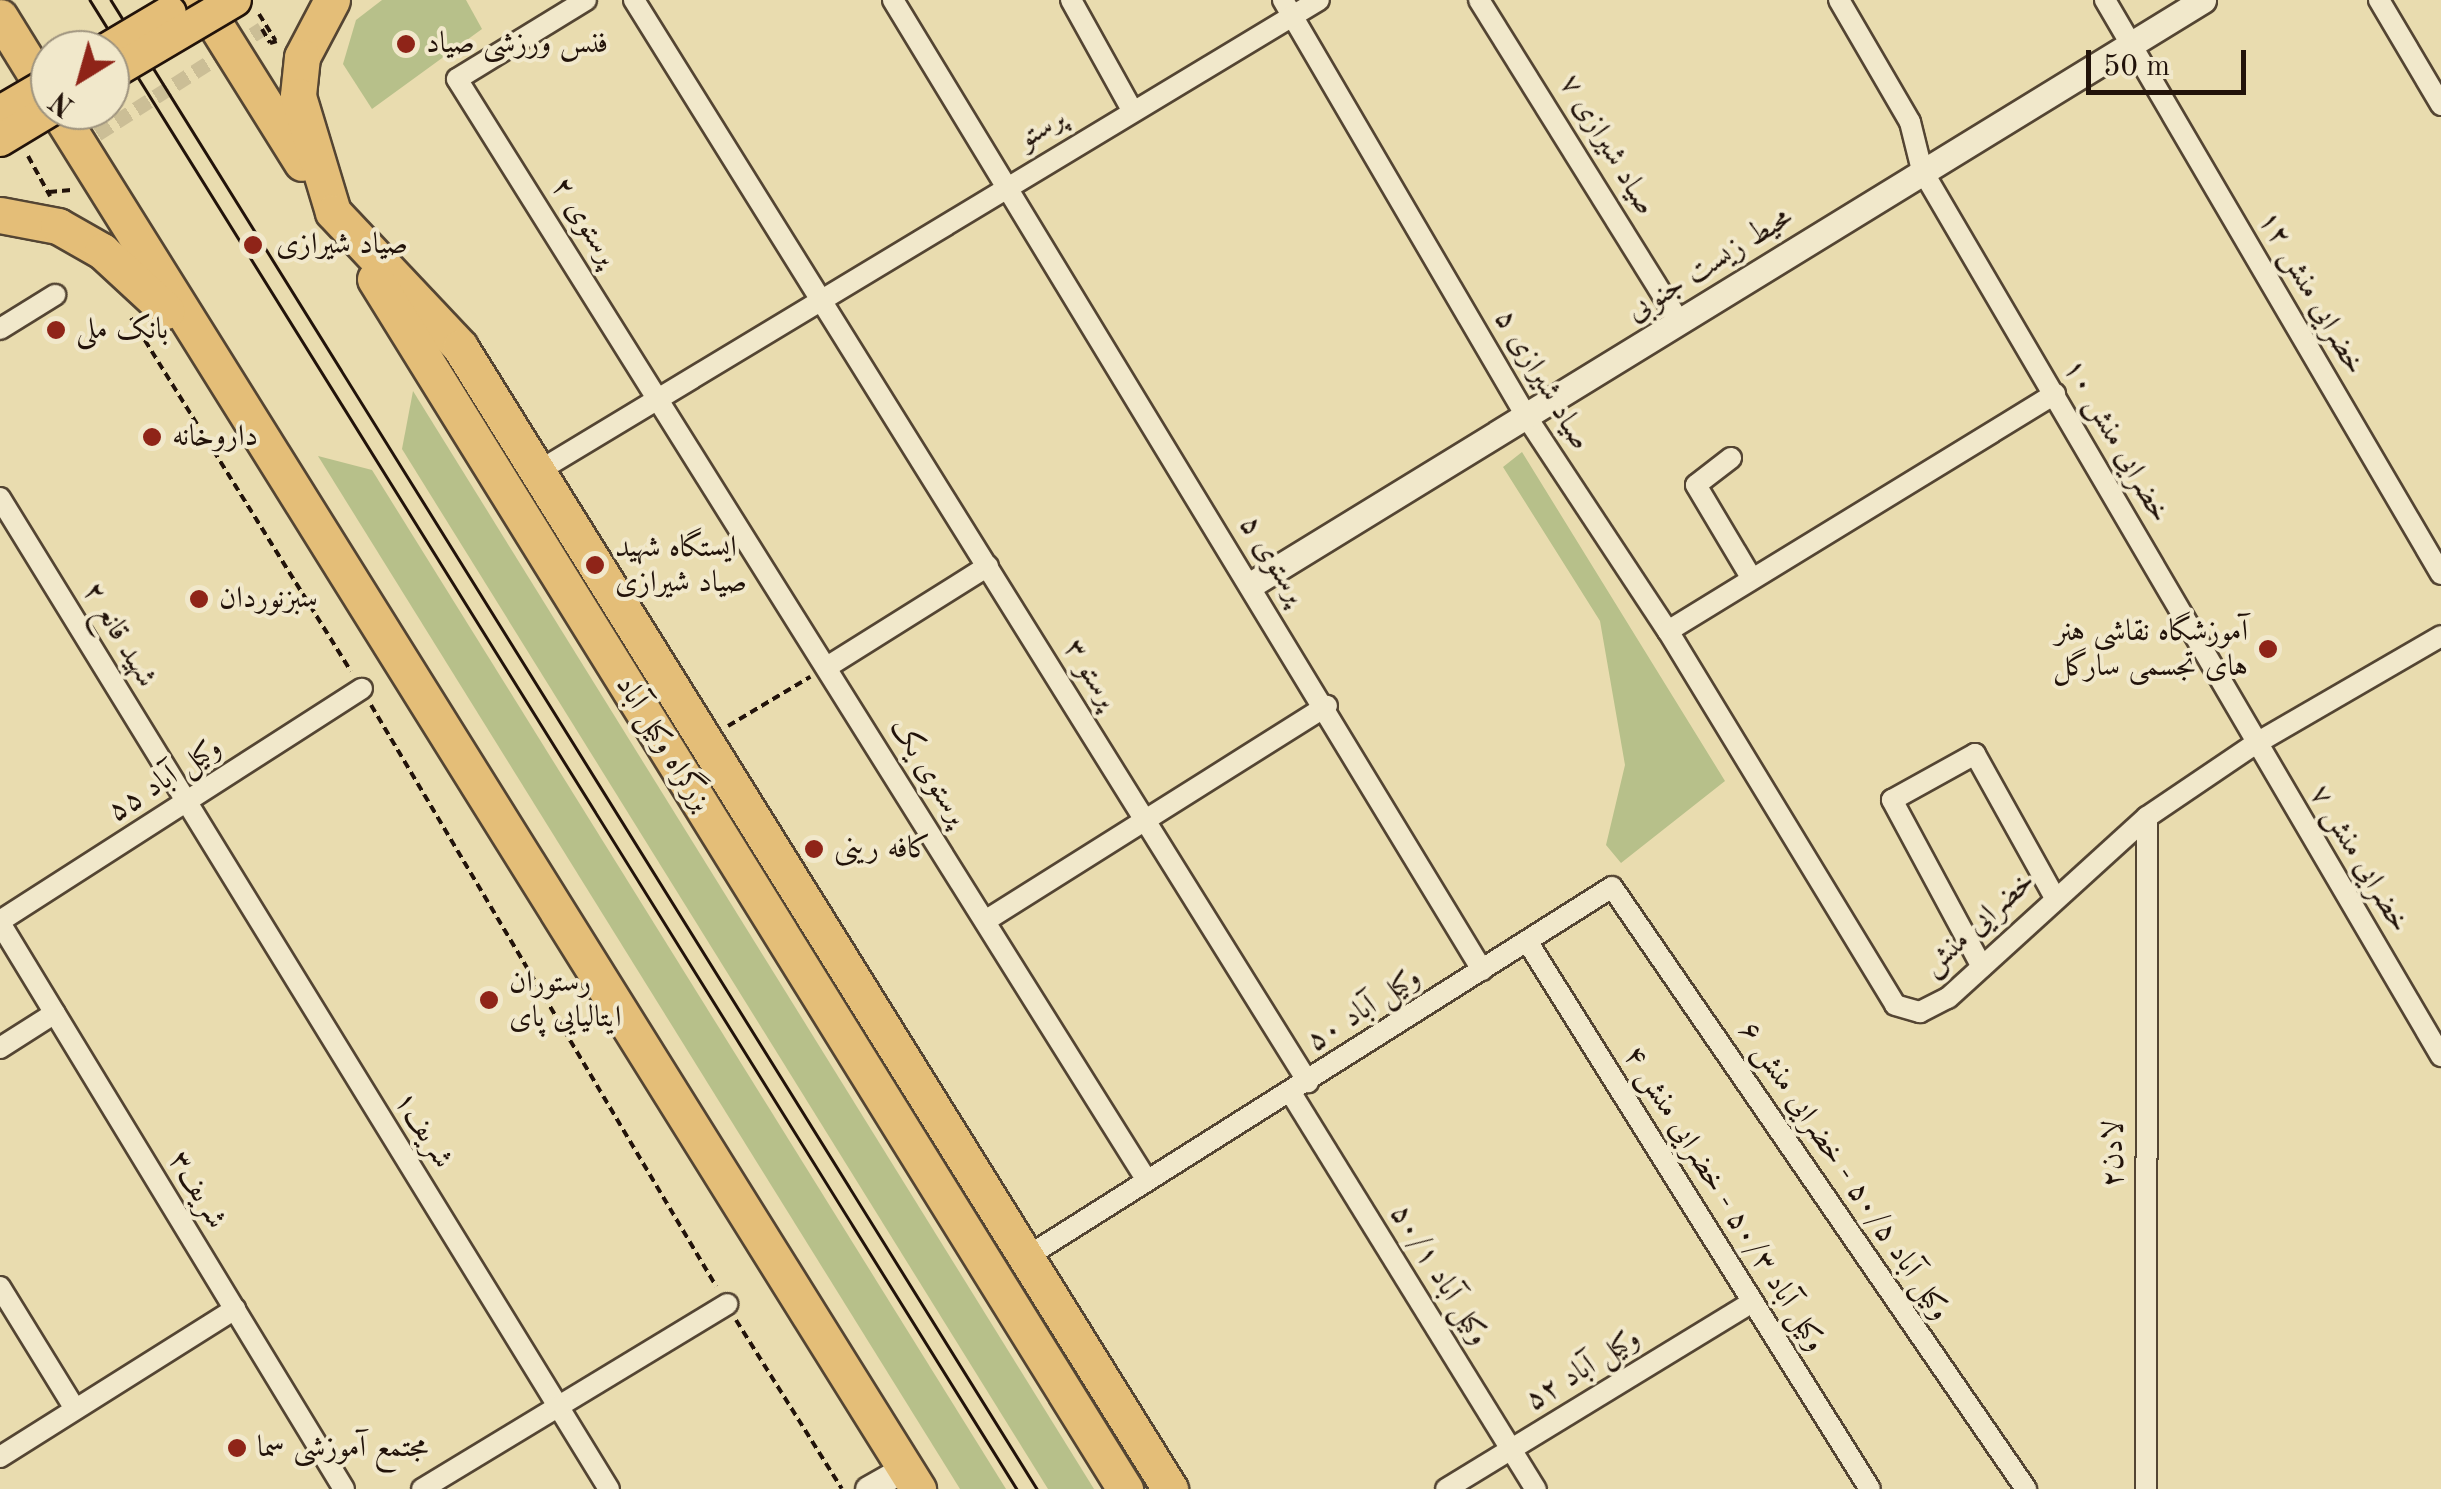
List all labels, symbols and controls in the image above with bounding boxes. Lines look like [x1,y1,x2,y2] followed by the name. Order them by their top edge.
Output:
[426,26,608,62] place label: فنس ورزشی صیاد
[30,30,130,130] north arrow
[2091,30,2251,92] scale bar
[395,33,417,55] marker: فنس ورزشی صیاد
[2103,52,2170,82] text: 50 m
[1551,68,1663,222] street label: صیاد شیرازی ۷
[46,85,80,120] text: N
[1012,101,1072,157] street label: پرستو
[543,171,625,273] street label: پرستوی ۲
[1620,200,1800,330] street label: محیط زیست جنوبی
[2250,205,2372,381] street label: خضرایی منش ۱۲
[276,227,408,263] place label: صیاد شیرازی
[240,232,266,258] marker: صیاد شیرازی
[1486,303,1598,457] street label: صیاد شیرازی ۵
[76,312,168,348] place label: بانک ملی
[45,319,67,341] marker: بانک ملی
[2055,353,2177,529] street label: خضرایی منش ۱۰
[172,419,258,455] place label: داروخانه
[141,426,163,448] marker: داروخانه
[1231,509,1313,611] street label: پرستوی ۵
[615,530,747,600] place label: ایستگاه شهید صیاد شیرازی
[584,554,606,576] marker: ایستگاه شهید صیاد شیرازی
[74,576,164,694] street label: شهید قانع ۲
[219,581,318,617] place label: سبزنوردان
[188,588,210,610] marker: سبزنوردان
[2053,614,2248,684] place label: آموزشگاه نقاشی هنر های تجسمی سارگل
[1055,633,1125,715] street label: پرستو ۳
[2257,638,2279,660] marker: آموزشگاه نقاشی هنر های تجسمی سارگل
[607,669,719,819] street label: بزرگراه وکیل آباد
[881,712,975,832] street label: پرستوی یک
[101,730,229,830] street label: ۵۵ وکیل آباد
[2301,779,2417,939] street label: خضرایی منش ۷
[834,831,931,867] place label: کافه رینی
[803,838,825,860] marker: کافه رینی
[1915,864,2043,984] street label: خضرایی منش
[1300,960,1428,1060] street label: ۵۰ وکیل آباد
[509,965,622,1036] place label: رستوران ایتالیایی پای
[478,989,500,1011] marker: رستوران ایتالیایی پای
[1730,1015,1958,1327] street label: وکیل آباد ۵۰/۵ - خضرایی منش ۶
[1615,1040,1833,1358] street label: وکیل آباد ۵۰/۳ - خضرایی منش ۴
[385,1085,461,1175] street label: شریف١
[2095,1120,2133,1188] street label: لادن۲
[160,1145,234,1235] street label: شریف٣
[1381,1198,1497,1352] street label: وکیل آباد ۵۰/۱
[1519,1321,1647,1419] street label: ۵۲ وکیل آباد
[257,1430,428,1466] place label: مجتمع آموزشی سما
[226,1437,248,1459] marker: مجتمع آموزشی سما

